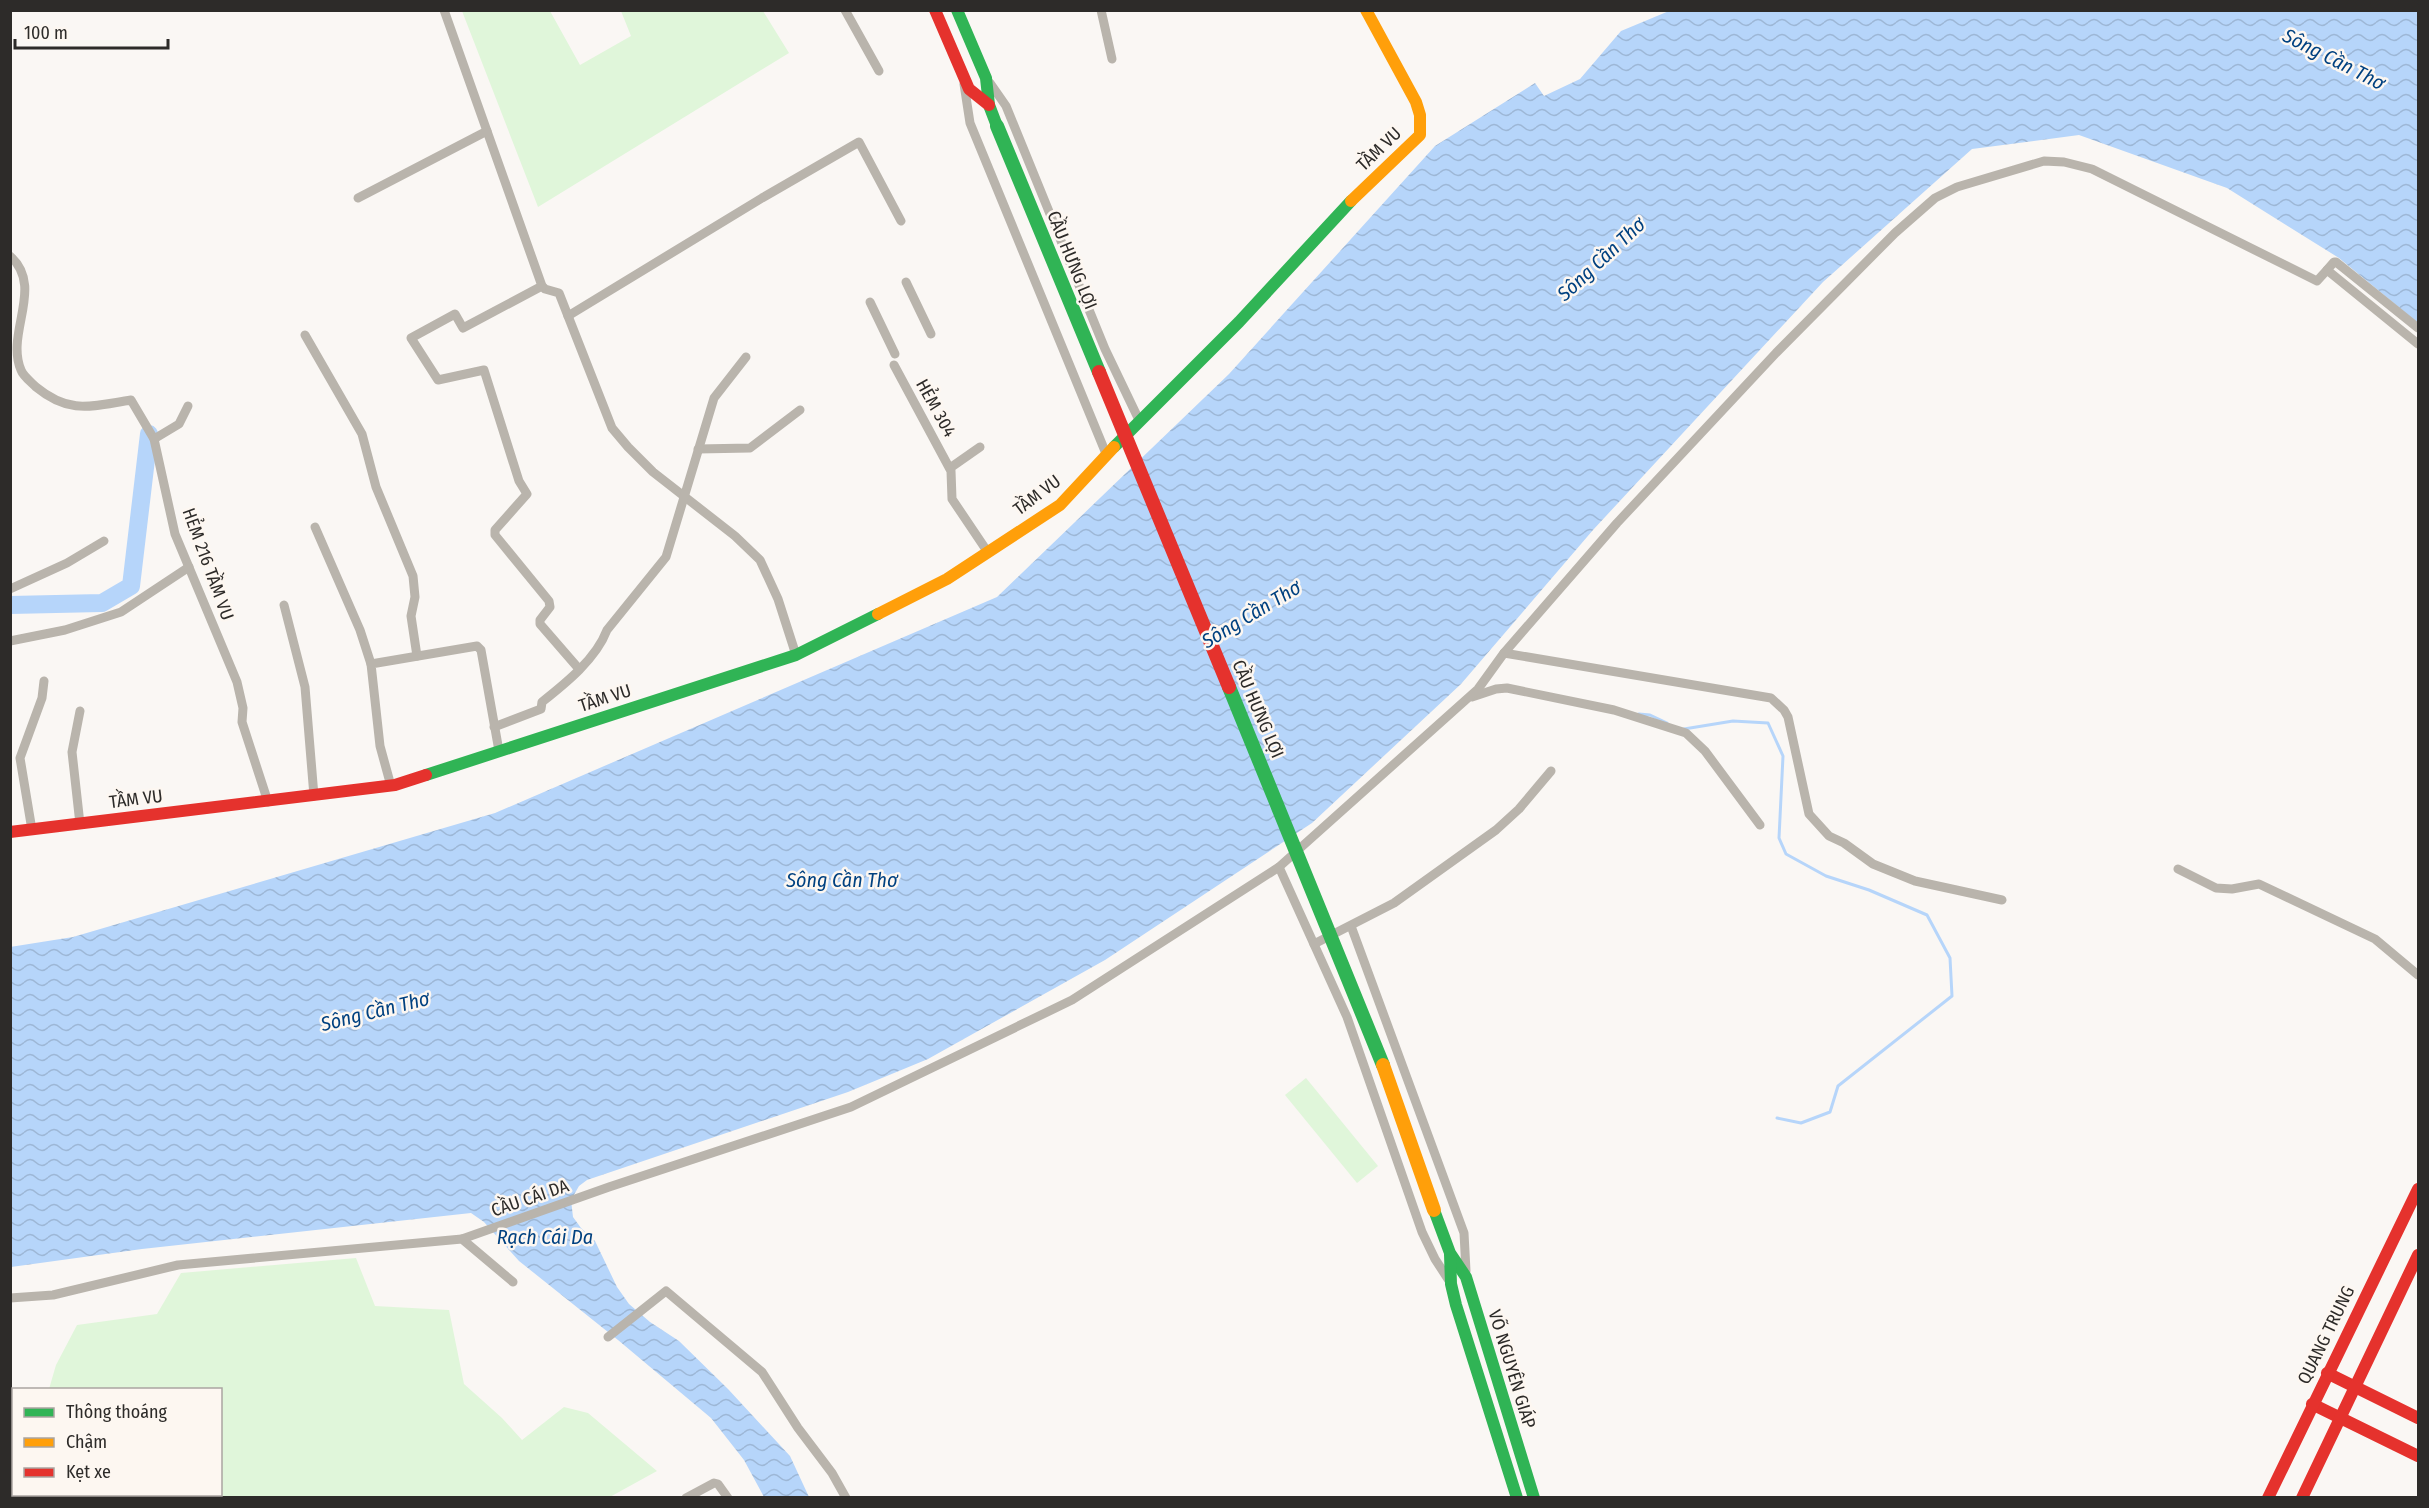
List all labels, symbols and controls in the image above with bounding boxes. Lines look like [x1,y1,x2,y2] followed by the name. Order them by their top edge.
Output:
[15,12,168,50] scale bar
[24,22,68,44] text: 100 m
[2278,23,2390,96] water label: Sông Cần Thơ
[1351,121,1406,176] street label: TẦM VU
[1042,207,1104,312] street label: CẦU HƯNG LỢI
[1551,211,1651,306] water label: Sông Cần Thơ
[911,375,962,441] street label: HẺM 304
[1008,468,1065,520] street label: TẦM VU
[178,504,240,623] street label: HẺM 216 TẦM VU
[1196,574,1306,653] water label: Sông Cần Thơ
[1227,656,1290,761] street label: CẦU HƯNG LỢI
[575,677,634,717] street label: TẦM VU
[108,783,164,813] street label: TẦM VU
[785,868,899,892] water label: Sông Cần Thơ
[317,986,433,1036] water label: Sông Cần Thơ
[488,1172,572,1222] street label: CẦU CÁI DA
[497,1225,593,1249] water label: Rạch Cái Da
[2293,1282,2359,1388] street label: QUANG TRUNG
[1484,1307,1541,1431] street label: VÕ NGUYÊN GIÁP
[12,1388,222,1496] legend
[66,1401,167,1423] text: Thông thoáng
[66,1431,107,1453] text: Chậm
[66,1461,111,1483] text: Kẹt xe

